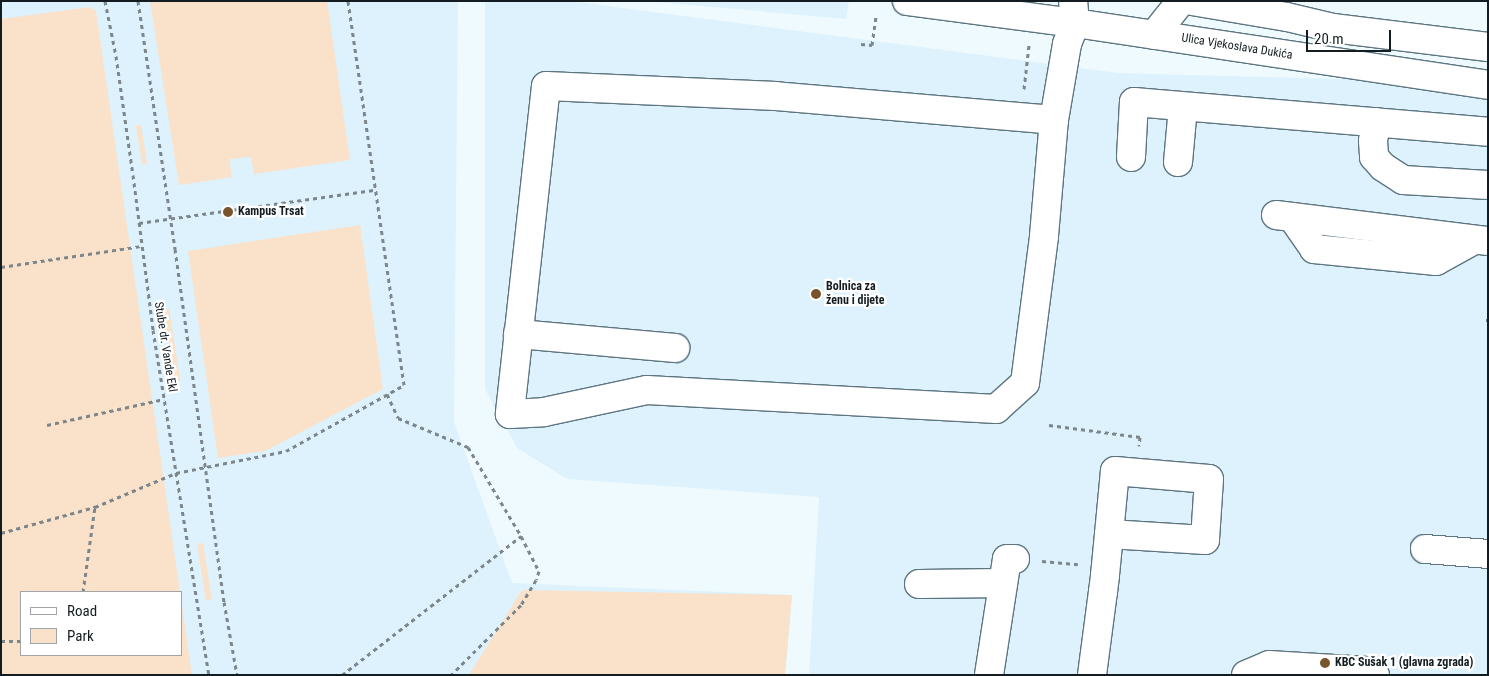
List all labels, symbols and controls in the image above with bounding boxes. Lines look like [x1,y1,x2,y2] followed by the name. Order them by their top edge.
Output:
[1309,20,1394,52] scale bar
[1314,30,1344,48] text: 20 m
[1180,31,1294,63] street label: Ulica Vjekoslava Dukića
[238,205,304,219] place label: Kampus Trsat
[222,206,234,218] marker: Kampus Trsat
[826,280,885,308] place label: Bolnica za ženu i dijete
[810,288,822,300] marker: Bolnica za ženu i dijete
[151,301,179,393] street label: Stube dr. Vande Ekl
[20,591,182,656] legend
[67,602,97,620] text: Road
[67,627,94,645] text: Park
[1335,656,1473,670] place label: KBC Sušak 1 (glavna zgrada)
[1319,657,1331,669] marker: KBC Sušak 1 (glavna zgrada)

